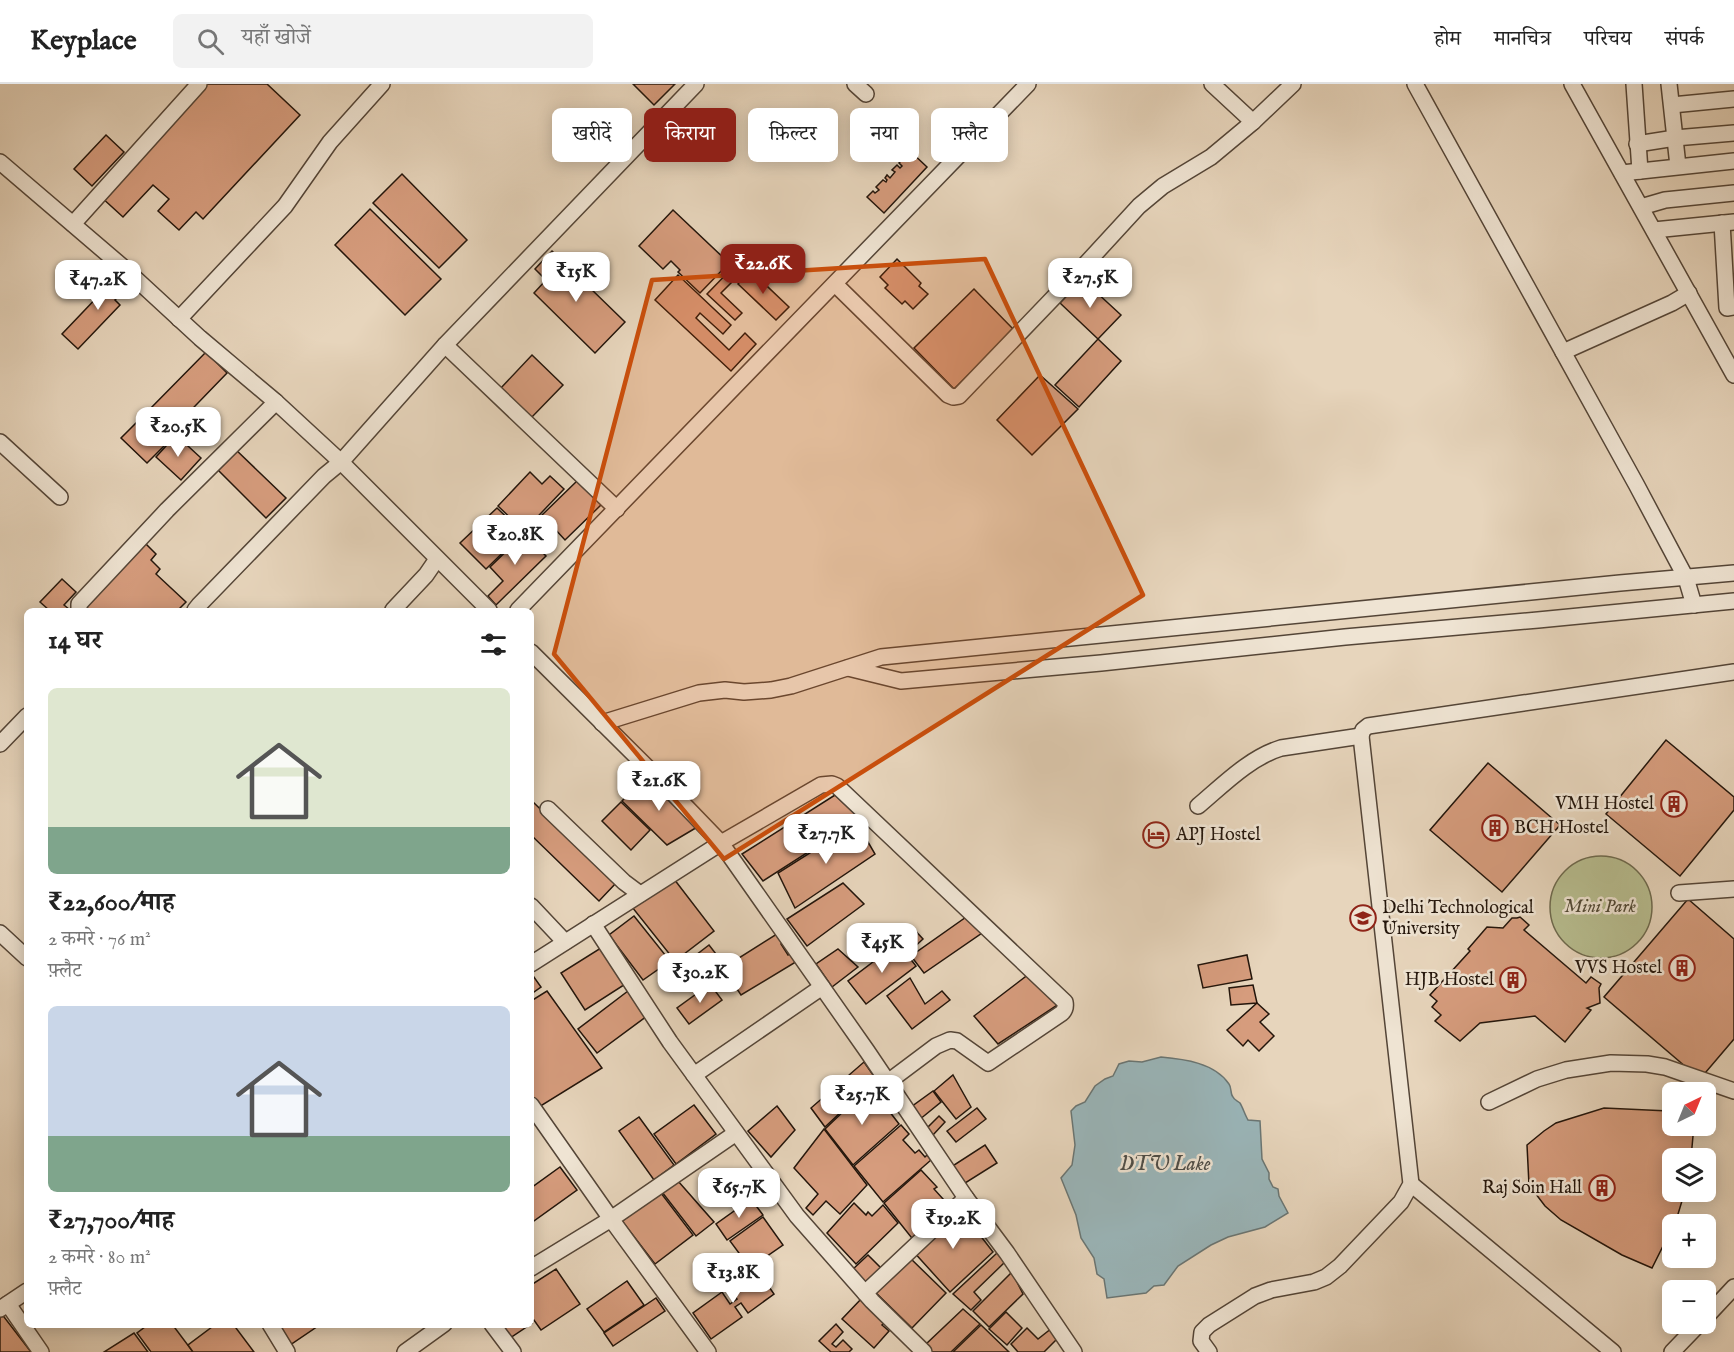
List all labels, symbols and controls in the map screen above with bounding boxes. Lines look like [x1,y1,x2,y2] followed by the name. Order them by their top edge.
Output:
[173,14,593,68] search box
[30,24,137,59] text: Keyplace
[242,24,311,52] text: यहाँ खोजें
[194,25,227,58] icon: search
[1434,26,1461,53] text: होम
[1494,26,1551,53] text: मानचित्र
[1584,26,1632,53] text: परिचय
[1665,26,1704,53] text: संपर्क
[552,108,632,162] chip: खरीदें
[644,108,736,162] chip: किराया
[748,108,838,162] chip: फ़िल्टर
[850,108,919,162] chip: नया
[931,108,1008,162] chip: फ़्लैट
[714,244,812,295] pin: ₹22.6K
[734,251,792,276] text: ₹22.6K
[540,252,612,303] pin: ₹15K
[1041,258,1139,309] pin: ₹27.5K
[556,259,596,284] text: ₹15K
[49,260,147,311] pin: ₹47.2K
[1062,265,1118,290] text: ₹27.5K
[69,267,127,292] text: ₹47.2K
[129,407,227,458] pin: ₹20.5K
[150,414,206,439] text: ₹20.5K
[466,515,564,566] pin: ₹20.8K
[486,522,544,547] text: ₹20.8K
[48,624,102,657] text: 14 घर
[477,628,510,661] icon: filters
[225,727,333,835] icon: home
[610,761,708,812] pin: ₹21.6K
[631,768,687,793] text: ₹21.6K
[1659,789,1689,819] building icon: VMH Hostel
[1554,793,1654,816] place label: VMH Hostel
[1480,813,1510,843] building icon: BCH Hostel
[777,814,875,865] pin: ₹27.7K
[1514,817,1609,840] place label: BCH Hostel
[1141,820,1171,850] hotel icon: APJ Hostel
[798,821,854,846] text: ₹27.7K
[1175,824,1260,847] place label: APJ Hostel
[48,886,175,919] text: ₹22,600/माह
[1564,896,1636,919] park label: Mini Park
[1382,897,1534,941] place label: Delhi Technological University
[1348,903,1378,933] school or university icon: Delhi Technological University
[846,923,918,974] pin: ₹45K
[48,927,151,952] text: 2 कमरे · 76 m²
[861,930,903,955] text: ₹45K
[651,953,749,1004] pin: ₹30.2K
[1667,953,1697,983] building icon: VVS Hostel
[1574,957,1662,980] place label: VVS Hostel
[48,959,81,984] text: फ़्लैट
[672,960,728,985] text: ₹30.2K
[1498,965,1528,995] building icon: HJB Hostel
[1405,969,1494,992] place label: HJB Hostel
[225,1045,333,1153] icon: home
[813,1075,911,1126] pin: ₹25.7K
[835,1082,889,1107] text: ₹25.7K
[1662,1082,1716,1136] north arrow
[1662,1082,1716,1334] map controls
[1662,1148,1716,1202] button: layers
[1120,1152,1211,1177] water label: DTU Lake
[690,1168,788,1219] pin: ₹65.7K
[1587,1173,1617,1203] building icon: Raj Soin Hall
[712,1175,766,1200] text: ₹65.7K
[1482,1177,1582,1200] place label: Raj Soin Hall
[904,1199,1002,1250] pin: ₹19.2K
[48,1204,174,1237] text: ₹27,700/माह
[925,1206,981,1231] text: ₹19.2K
[1662,1214,1716,1268] button: +
[48,1245,151,1270] text: 2 कमरे · 80 m²
[684,1253,782,1304] pin: ₹13.8K
[707,1260,759,1285] text: ₹13.8K
[48,1277,81,1302] text: फ़्लैट
[1662,1280,1716,1334] button: −

